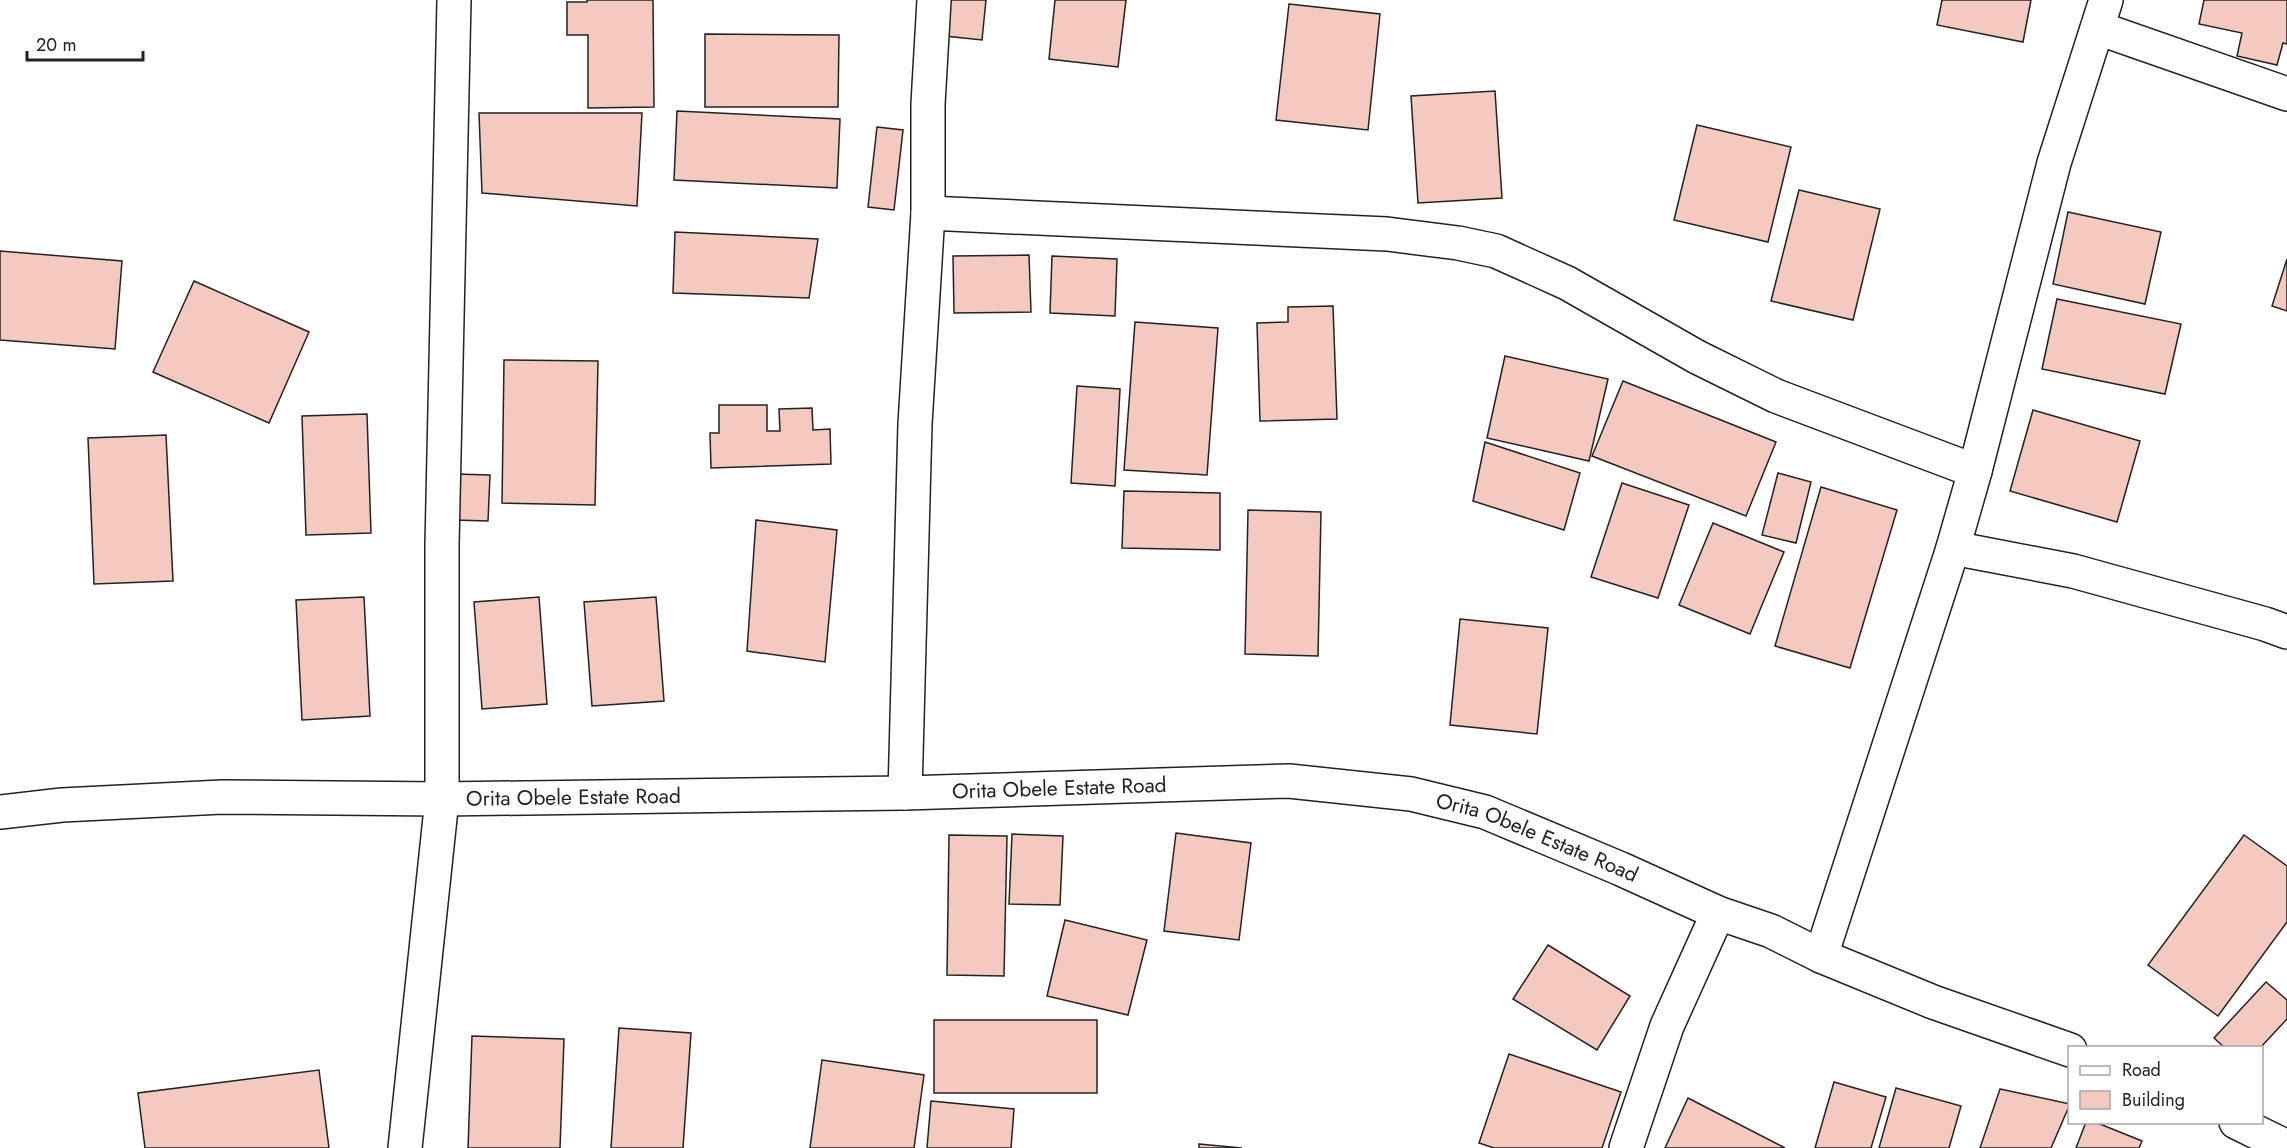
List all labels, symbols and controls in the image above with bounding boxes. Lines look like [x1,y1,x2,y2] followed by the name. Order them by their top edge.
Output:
[27,24,142,62] scale bar
[36,32,76,58] text: 20 m
[951,770,1167,807] street label: Orita Obele Estate Road
[466,781,681,814] street label: Orita Obele Estate Road
[1433,786,1643,890] street label: Orita Obele Estate Road
[2068,1046,2263,1124] legend
[2122,1057,2161,1083] text: Road
[2122,1087,2185,1113] text: Building

